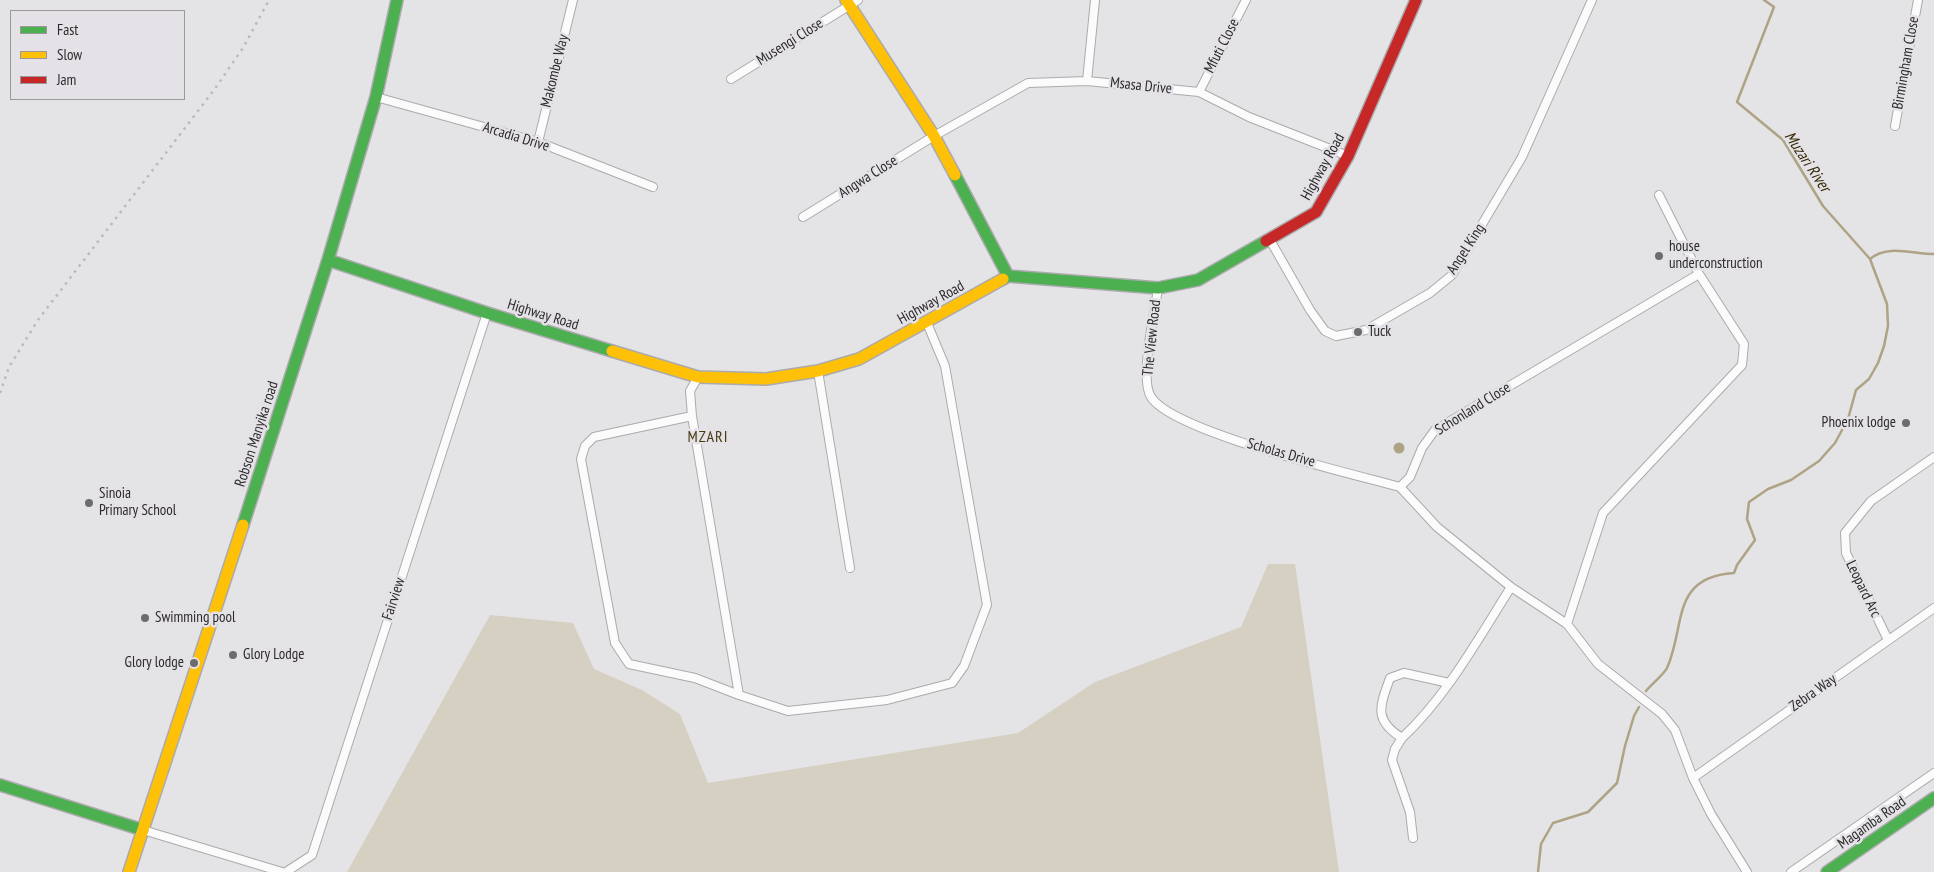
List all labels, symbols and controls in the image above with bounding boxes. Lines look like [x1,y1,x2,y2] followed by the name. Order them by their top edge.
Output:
[10,10,185,100] legend
[753,15,827,69] street label: Musengi Close
[1889,15,1923,111] street label: Birmingham Close
[1201,16,1243,76] street label: Mfuti Close
[57,20,78,39] text: Fast
[537,33,573,109] street label: Makombe Way
[57,45,82,64] text: Slow
[57,70,76,89] text: Jam
[1109,74,1173,98] street label: Msasa Drive
[481,118,551,156] street label: Arcadia Drive
[1780,128,1834,196] water label: Muzari River
[1297,130,1349,204] street label: Highway Road
[835,152,901,202] street label: Angwa Close
[1443,220,1489,278] street label: Angel King
[1669,238,1763,273] place label: house underconstruction
[1653,250,1665,262] marker: house underconstruction
[894,277,968,329] street label: Highway Road
[505,296,581,334] street label: Highway Road
[1139,299,1165,377] street label: The View Road
[1368,323,1391,341] place label: Tuck
[1352,326,1364,338] marker: Tuck
[231,379,283,489] street label: Robson Manyika road
[1432,379,1514,439] street label: Schonland Close
[1822,414,1896,432] place label: Phoenix lodge
[1900,417,1912,429] marker: Phoenix lodge
[687,427,729,447] district label: MZARI
[1245,435,1317,471] street label: Scholas Drive
[99,485,176,520] place label: Sinoia Primary School
[83,497,95,509] marker: Sinoia Primary School
[1842,558,1884,620] street label: Leopard Arc
[379,576,409,622] street label: Fairview
[155,609,236,627] place label: Swimming pool
[139,612,151,624] marker: Swimming pool
[243,646,304,664] place label: Glory Lodge
[227,649,239,661] marker: Glory Lodge
[125,654,184,672] place label: Glory lodge
[188,657,200,669] marker: Glory lodge
[1786,670,1840,716] street label: Zebra Way
[1834,793,1910,853] street label: Magamba Road

